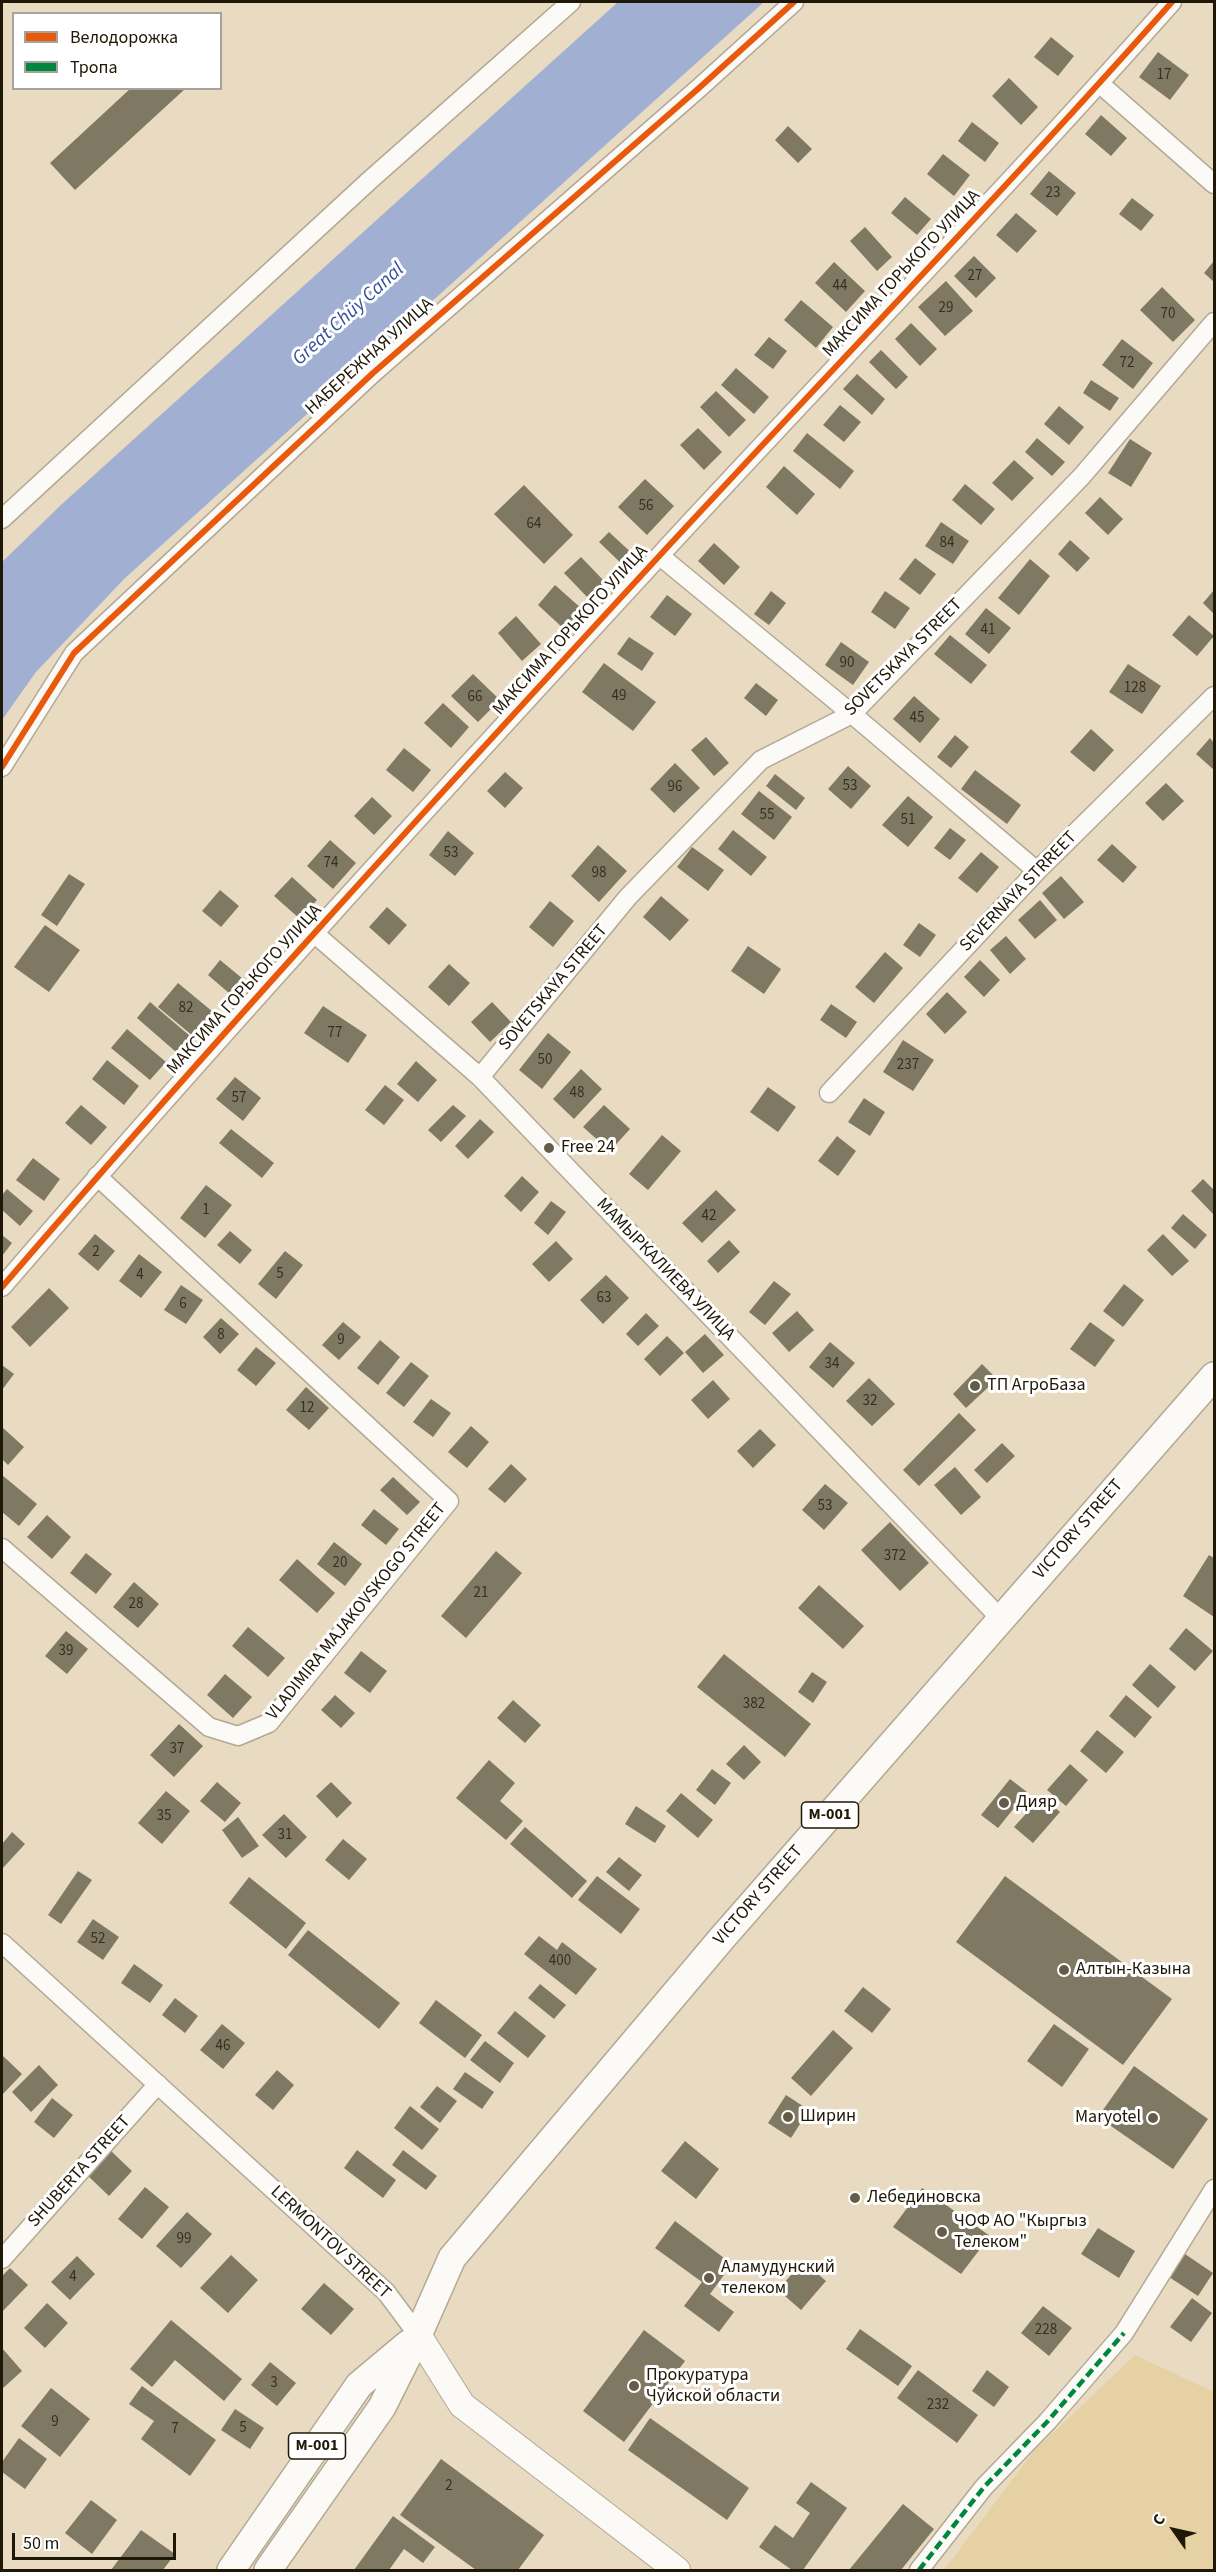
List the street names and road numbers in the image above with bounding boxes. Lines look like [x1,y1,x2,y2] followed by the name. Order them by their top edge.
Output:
[819,186,985,362] street label: МАКСИМА ГОРЬКОГО УЛИЦА
[302,294,438,420] street label: НАБЕРЕЖНАЯ УЛИЦА
[489,542,653,720] street label: МАКСИМА ГОРЬКОГО УЛИЦА
[841,595,967,721] street label: SOVETSKAYA STREET
[956,827,1082,957] street label: SEVERNAYA STRREET
[163,901,327,1079] street label: МАКСИМА ГОРЬКОГО УЛИЦА
[495,921,613,1055] street label: SOVETSKAYA STREET
[591,1194,739,1346] street label: МАМЫРКАЛИЕВА УЛИЦА
[1030,1476,1128,1584] street label: VICTORY STREET
[263,1499,451,1725] street label: VLADIMIRA MAJAKOVSKOGO STREET
[802,1802,858,1828] road number: М-001
[710,1842,808,1950] street label: VICTORY STREET
[24,2112,136,2232] street label: SHUBERTA STREET
[265,2182,395,2304] street label: LERMONTOV STREET
[288,2433,346,2459] road number: М-001

